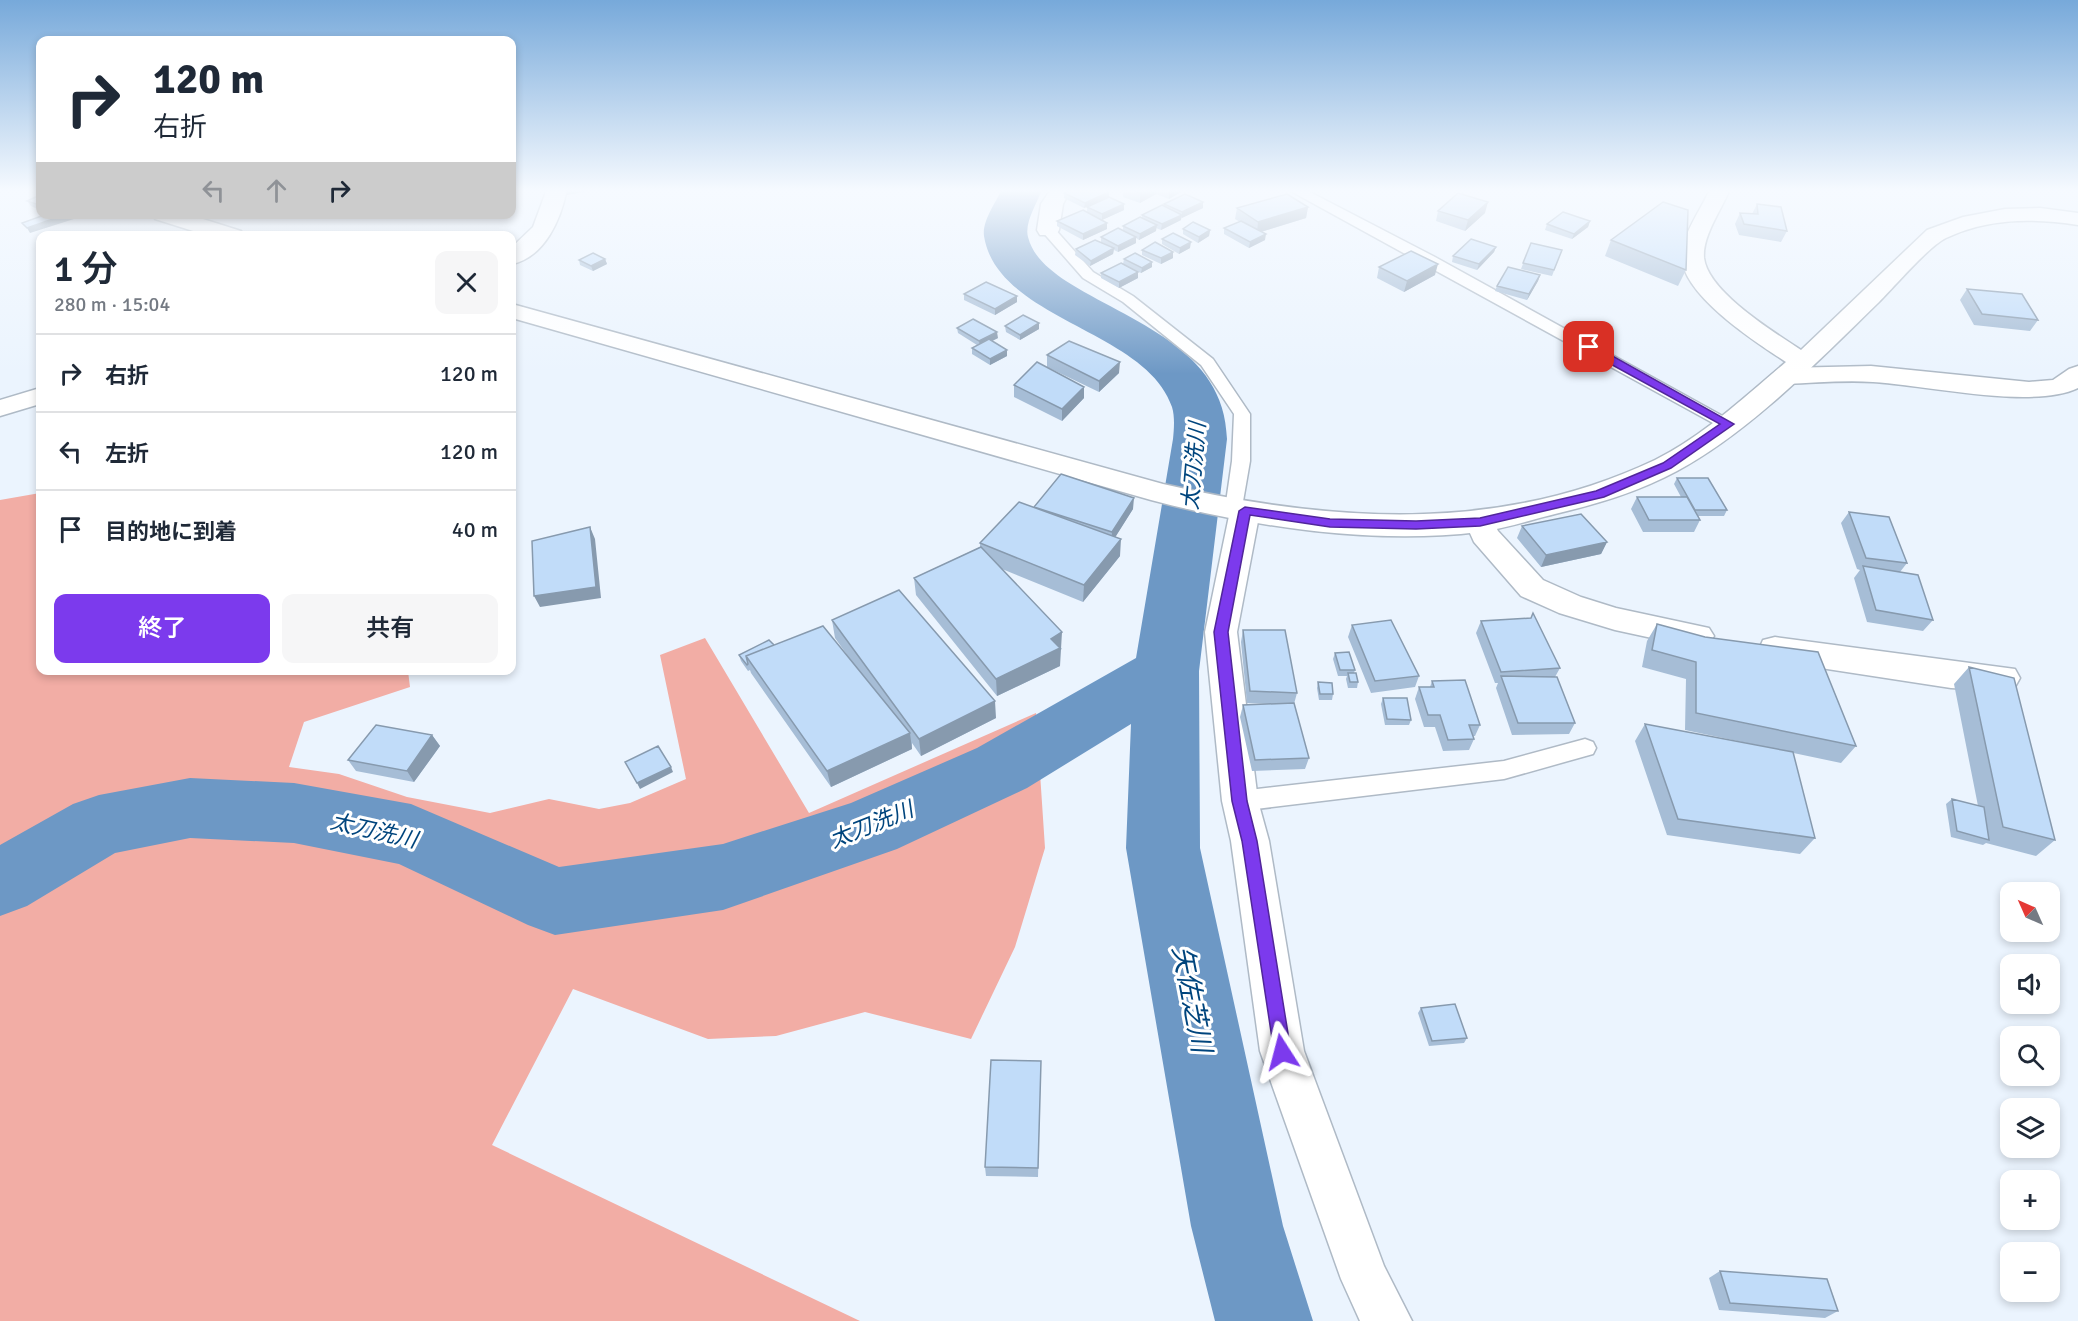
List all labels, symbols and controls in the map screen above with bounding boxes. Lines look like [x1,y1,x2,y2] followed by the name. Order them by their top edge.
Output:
[153,54,264,105] text: 120 m
[54,60,132,138] icon: right
[153,111,207,144] text: 右折
[197,174,230,207] icon: left
[260,174,293,207] icon: ahead
[323,174,356,207] icon: right
[54,247,117,292] text: 1 分
[435,251,498,314] button: close
[54,292,170,317] text: 280 m · 15:04
[1563,321,1614,372] pin
[1572,330,1605,363] icon: arrive
[54,357,87,390] icon: right
[440,360,498,387] text: 120 m
[105,362,149,389] text: 右折
[1176,419,1211,511] water label: 太刀洗川
[54,435,87,468] icon: left
[440,438,498,465] text: 120 m
[105,440,149,467] text: 左折
[54,513,87,546] icon: arrive
[452,516,498,543] text: 40 m
[105,518,237,545] text: 目的地に到着
[54,594,270,663] button: 終了
[282,594,498,663] button: 共有
[825,795,919,853] water label: 太刀洗川
[328,807,422,854] water label: 太刀洗川
[2000,882,2060,942] north arrow
[2000,882,2060,1302] map controls
[1165,943,1219,1058] water label: 矢佐芝川
[2000,954,2060,1014] button: sound
[1250,1020,1314,1084] position arrow
[2000,1026,2060,1086] button: search
[2000,1098,2060,1158] button: layers
[2000,1170,2060,1230] button: +
[2000,1242,2060,1302] button: −

